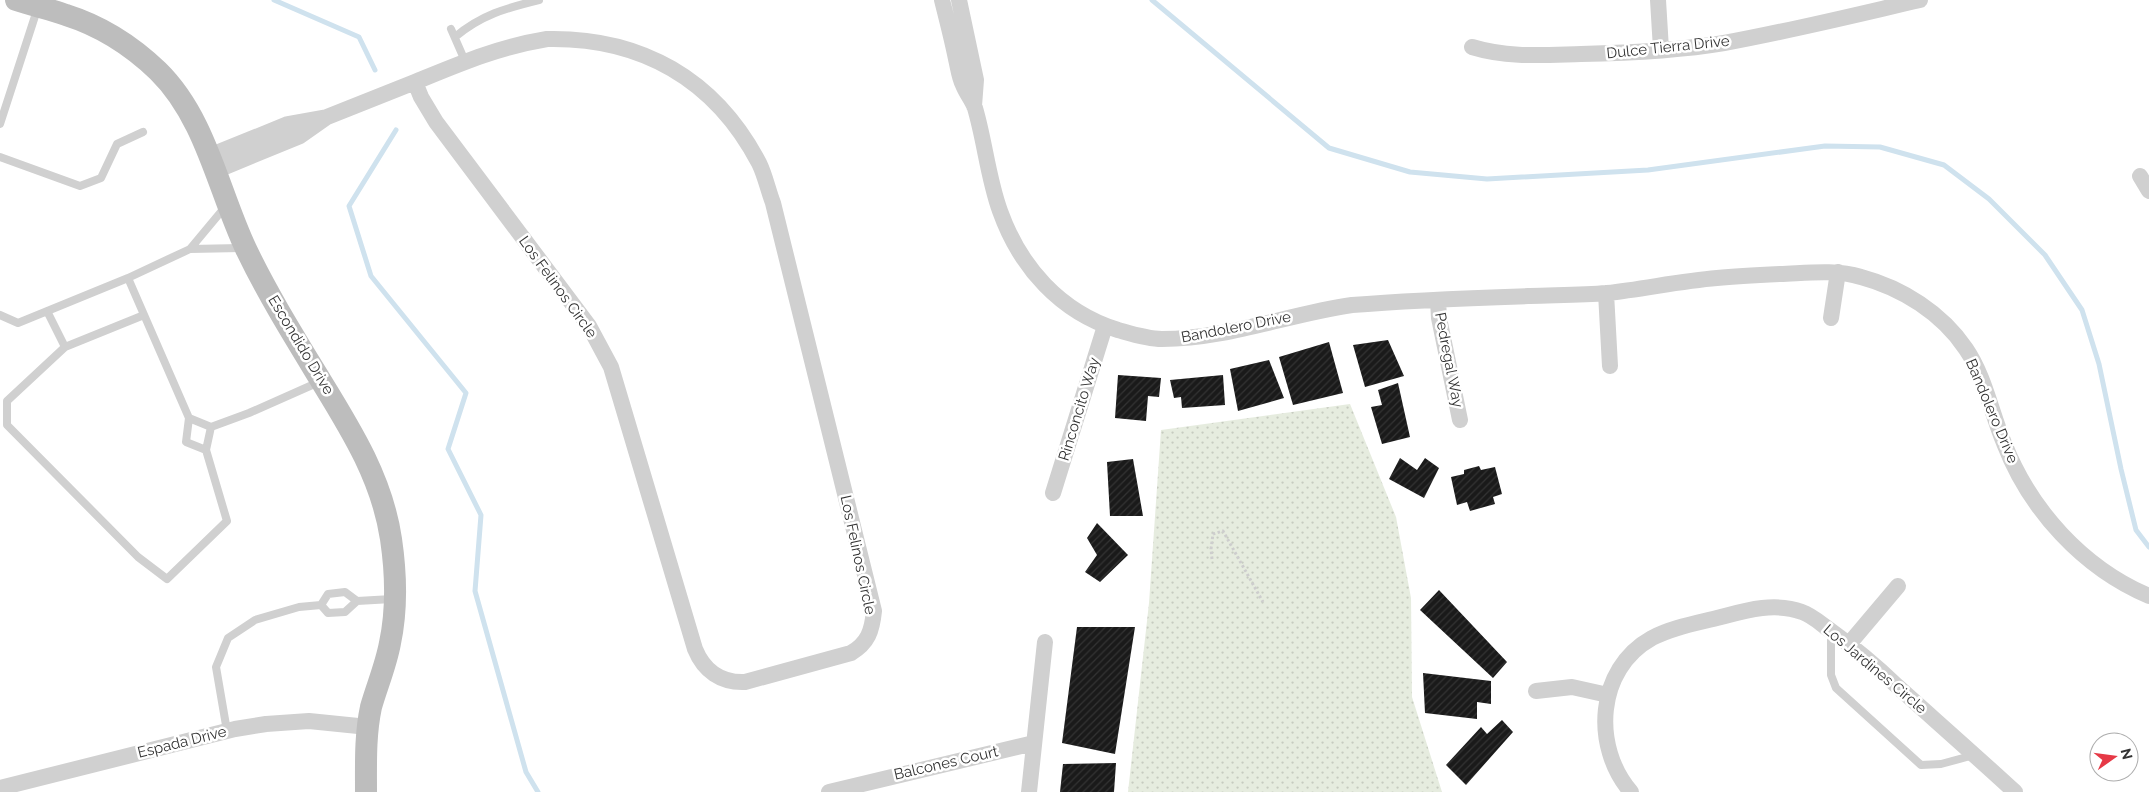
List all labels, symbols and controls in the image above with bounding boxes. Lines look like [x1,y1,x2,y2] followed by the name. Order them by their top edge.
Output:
[1606,32,1731,62] street label: Dulce Tierra Drive
[515,233,601,342] street label: Los Felinos Circle
[264,292,338,398] street label: Escondido Drive
[1179,307,1293,346] street label: Bandolero Drive
[1431,311,1467,409] street label: Pedregal Way
[1055,355,1103,463] street label: Rinconcito Way
[1962,356,2022,466] street label: Bandolero Drive
[837,494,879,616] street label: Los Felinos Circle
[1820,621,1930,718] street label: Los Jardines Circle
[136,722,228,762] street label: Espada Drive
[2089,732,2139,782] north arrow
[892,742,1000,784] street label: Balcones Court
[2118,747,2136,761] text: N

